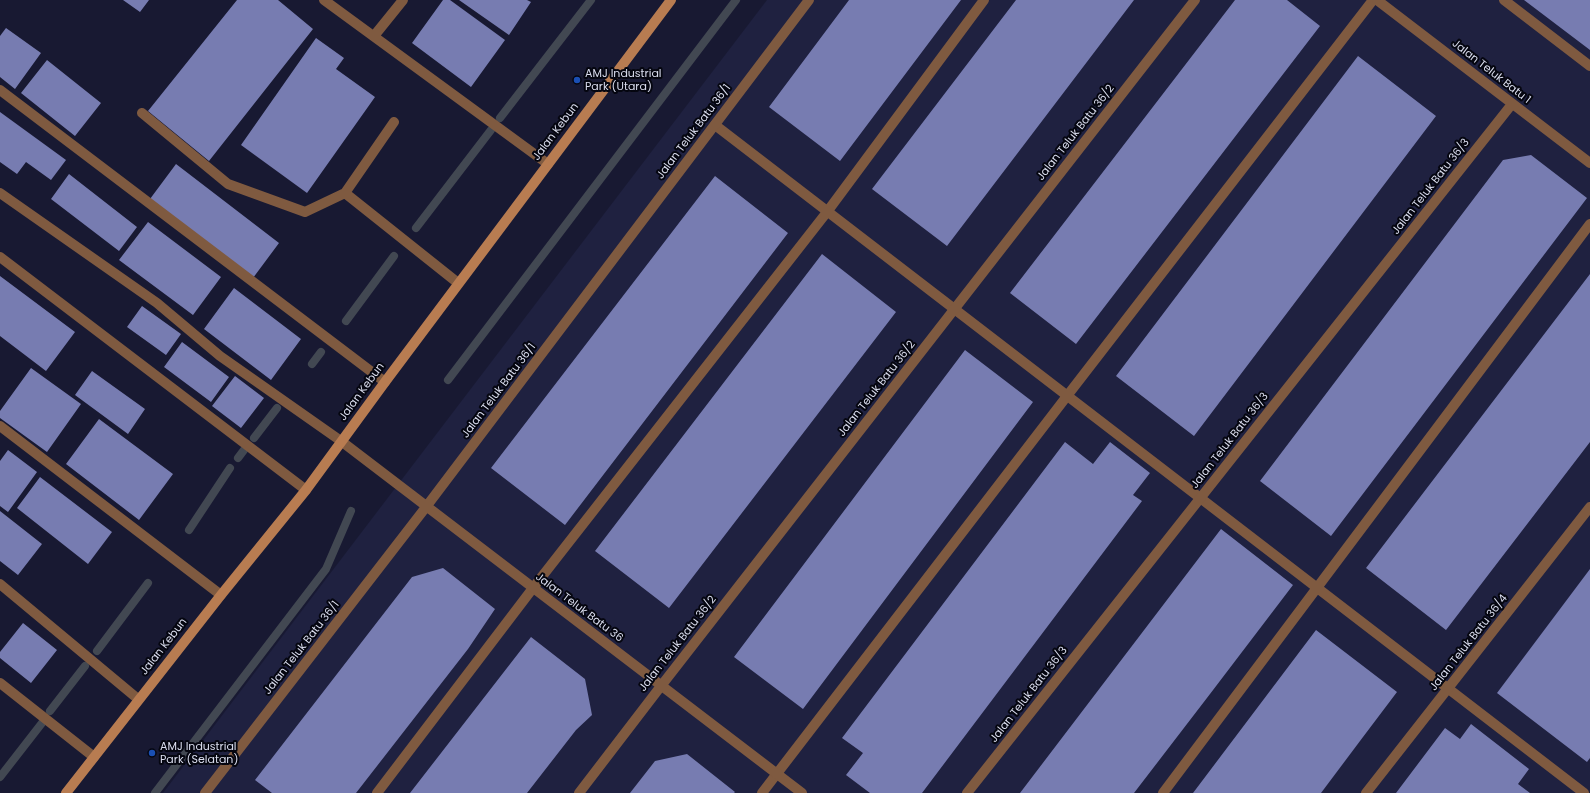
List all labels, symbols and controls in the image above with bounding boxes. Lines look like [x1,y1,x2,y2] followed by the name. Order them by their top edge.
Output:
[1449,37,1533,107] street label: Jalan Teluk Batu 1
[585,67,662,93] place label: AMJ Industrial Park (Utara)
[572,75,582,85] marker: AMJ Industrial Park (Utara)
[654,82,734,182] street label: Jalan Teluk Batu 36/1
[1035,83,1117,183] street label: Jalan Teluk Batu 36/2
[530,101,582,163] street label: Jalan Kebun
[1390,137,1472,237] street label: Jalan Teluk Batu 36/3
[836,339,918,439] street label: Jalan Teluk Batu 36/2
[459,341,539,441] street label: Jalan Teluk Batu 36/1
[337,360,387,424] street label: Jalan Kebun
[1189,391,1271,491] street label: Jalan Teluk Batu 36/3
[533,571,625,645] street label: Jalan Teluk Batu 36
[1427,592,1511,694] street label: Jalan Teluk Batu 36/4
[637,594,719,694] street label: Jalan Teluk Batu 36/2
[261,599,343,697] street label: Jalan Teluk Batu 36/1
[138,616,190,678] street label: Jalan Kebun
[988,645,1070,745] street label: Jalan Teluk Batu 36/3
[160,740,238,766] place label: AMJ Industrial Park (Selatan)
[147,748,157,758] marker: AMJ Industrial Park (Selatan)

